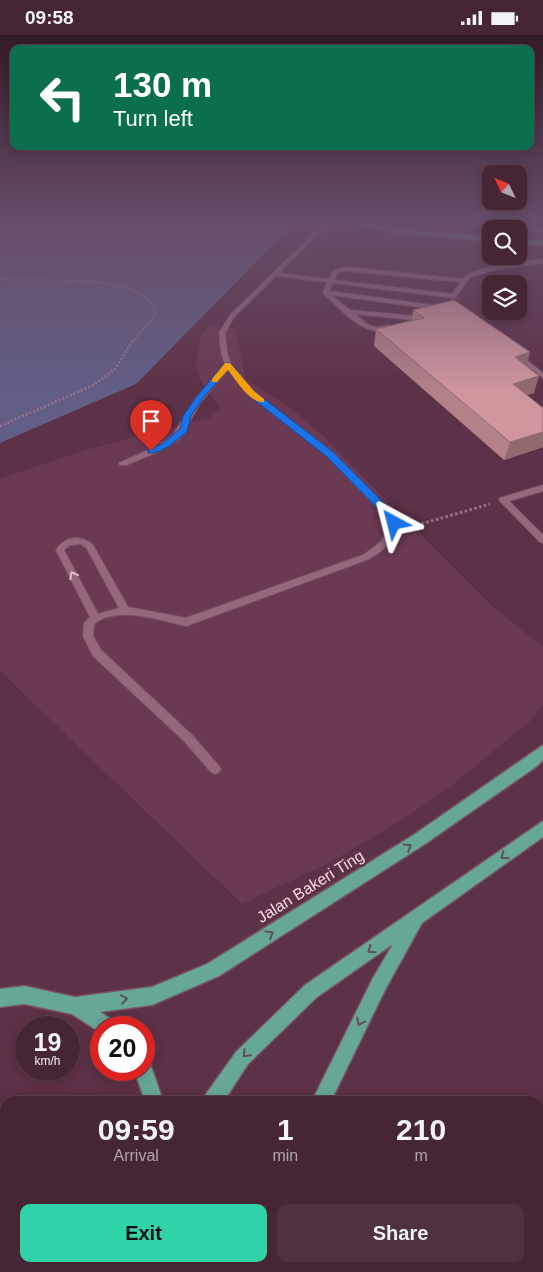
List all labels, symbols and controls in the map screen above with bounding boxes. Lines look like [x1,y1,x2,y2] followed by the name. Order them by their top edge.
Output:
[25,7,74,28] text: 09:58
[30,65,95,130] icon: left
[113,65,212,104] text: 130 m
[113,106,193,131] text: Turn left
[482,165,528,210] north arrow
[482,165,527,320] map controls
[482,220,527,265] button: search
[482,275,527,320] button: layers
[130,400,172,451] pin
[137,407,165,435] icon: arrive
[367,496,419,548] position arrow
[70,571,80,580] one-way arrow
[402,843,411,853] one-way arrow
[254,847,367,926] street label: Jalan Bakeri Ting
[500,850,509,859] one-way arrow
[265,930,274,940] one-way arrow
[367,944,376,953] one-way arrow
[120,994,128,1005] one-way arrow
[90,1016,155,1081] speed limit sign: 20
[356,1017,366,1026] one-way arrow
[34,1028,61,1056] text: 19
[243,1048,252,1057] one-way arrow
[34,1054,61,1068] text: km/h
[98,1113,175,1146] text: 09:59
[277,1113,294,1146] text: 1
[396,1113,446,1146] text: 210
[114,1147,159,1164] text: Arrival
[272,1147,298,1164] text: min
[414,1147,428,1164] text: m
[20,1204,267,1262] button: Exit
[277,1204,524,1262] button: Share

